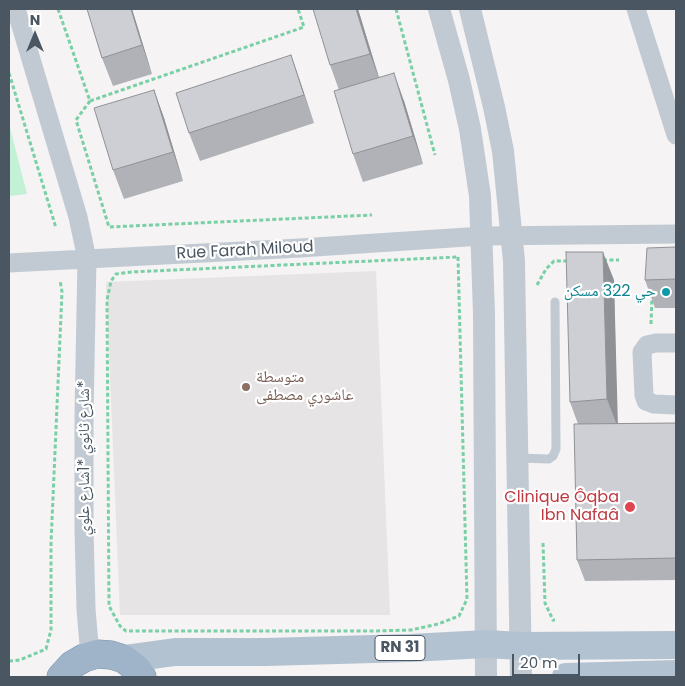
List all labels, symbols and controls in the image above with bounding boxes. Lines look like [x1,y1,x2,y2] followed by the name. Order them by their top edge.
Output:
[10,10,60,60] north arrow
[30,10,40,30] text: N
[176,238,314,264] street label: Rue Farah Miloud
[564,282,656,302] place label: حي 322 مسكن
[660,286,672,298] marker: حي 322 مسكن
[256,368,353,406] place label: متوسطة عاشوري مصطفى
[75,380,95,536] street label: شارع ثانوي *1شارع علوي*
[240,381,252,393] marker: متوسطة عاشوري مصطفى
[504,488,619,526] place label: Clinique Ôqba Ibn Nafaâ
[623,500,637,514] marker: Clinique Ôqba Ibn Nafaâ
[375,636,425,660] road number: RN 31
[515,644,582,676] scale bar
[520,652,558,673] text: 20 m

